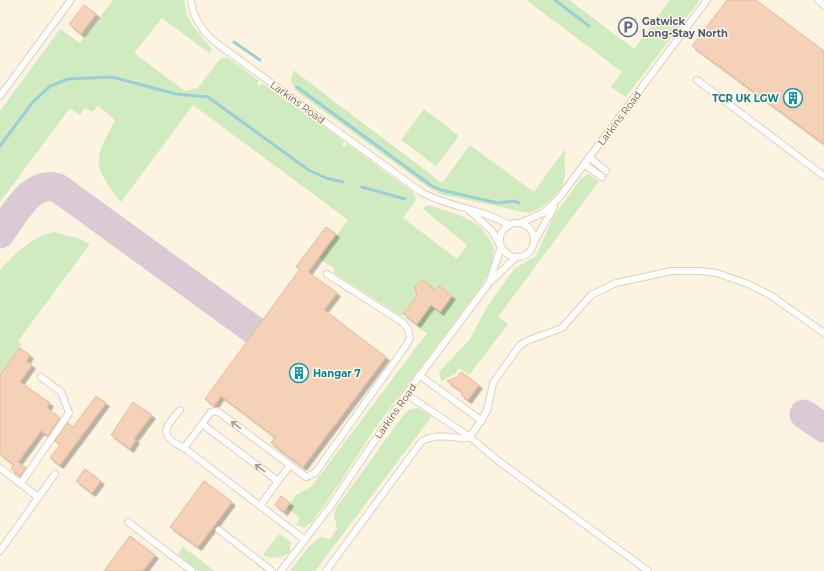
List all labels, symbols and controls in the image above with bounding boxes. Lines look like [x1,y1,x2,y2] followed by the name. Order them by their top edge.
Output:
[642,15,728,40] place label: Gatwick Long-Stay North
[617,16,639,38] parking icon: Gatwick Long-Stay North
[268,78,328,127] street label: Larkins Road
[782,87,804,109] building icon: TCR UK LGW
[595,89,644,148] street label: Larkins Road
[712,92,779,105] place label: TCR UK LGW
[288,362,310,384] building icon: Hangar 7
[313,367,361,380] place label: Hangar 7
[371,381,419,442] street label: Larkins Road
[231,421,242,429] one-way arrow
[254,464,265,472] one-way arrow

